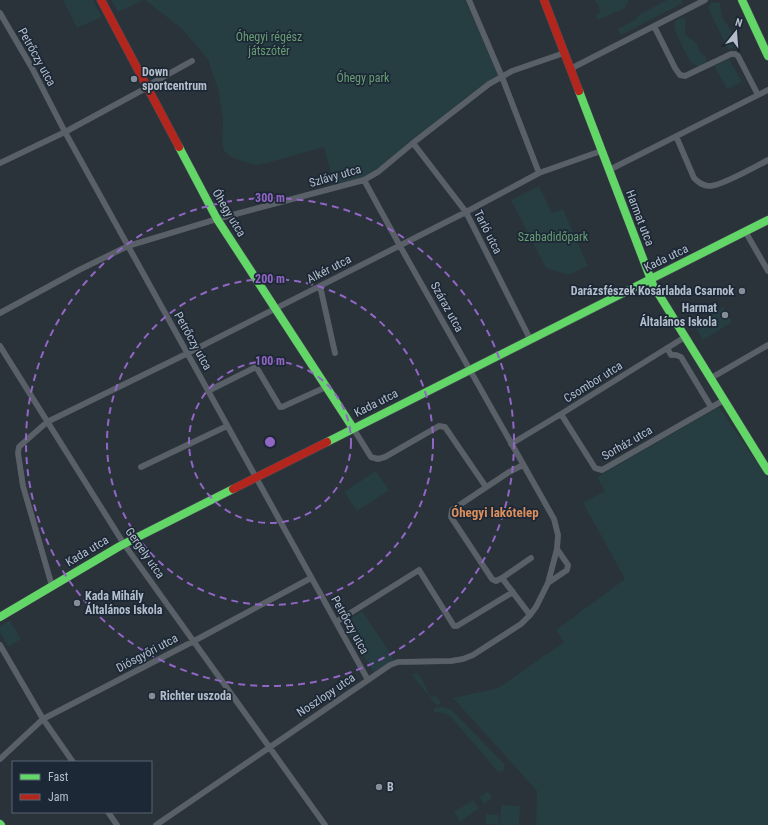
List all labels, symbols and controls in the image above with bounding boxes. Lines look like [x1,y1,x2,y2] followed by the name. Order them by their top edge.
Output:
[716,12,756,52] north arrow
[734,16,744,30] text: N
[15,25,59,89] street label: Petrőczy utca
[236,29,302,58] park label: Óhegyi régész játszótér
[142,65,207,93] place label: Down sportcentrum
[336,70,390,85] park label: Óhegy park
[129,74,139,84] marker: Down sportcentrum
[307,162,363,190] street label: Szlávy utca
[209,186,250,240] street label: Óhegy utca
[623,188,657,248] street label: Harmat utca
[255,191,285,205] text: 300 m
[471,208,505,256] street label: Tarló utca
[518,230,589,244] park label: Szabadidőpark
[642,241,691,275] street label: Kada utca
[305,252,354,286] street label: Alkér utca
[255,272,285,286] text: 200 m
[428,280,467,335] street label: Száraz utca
[571,284,734,298] place label: Darázsfészek Kosárlabda Csarnok
[737,286,747,296] marker: Darázsfészek Kosárlabda Csarnok
[640,301,717,329] place label: Harmat Általános Iskola
[171,309,215,373] street label: Petrőczy utca
[720,310,730,320] marker: Harmat Általános Iskola
[255,354,285,368] text: 100 m
[561,358,625,406] street label: Csombor utca
[352,386,401,420] street label: Kada utca
[599,423,655,463] street label: Sorház utca
[263,435,277,449] centre of rings
[451,505,539,520] district label: Óhegyi lakótelep
[122,525,168,581] street label: Gergely utca
[63,533,111,569] street label: Kada utca
[85,589,163,617] place label: Kada Mihály Általános Iskola
[328,593,372,657] street label: Petrőczy utca
[72,598,82,608] marker: Kada Mihály Általános Iskola
[114,631,180,675] street label: Diósgyőri utca
[294,670,358,720] street label: Noszlopy utca
[160,689,232,703] place label: Richter uszoda
[147,691,157,701] marker: Richter uszoda
[12,761,152,813] legend
[48,770,69,784] text: Fast
[387,780,394,794] place label: B
[374,782,384,792] marker: B
[48,790,69,804] text: Jam

